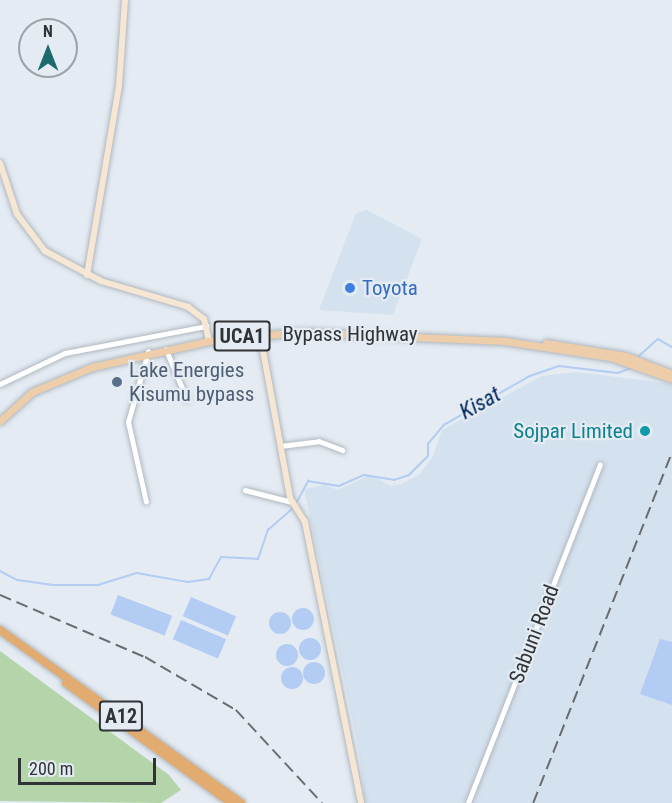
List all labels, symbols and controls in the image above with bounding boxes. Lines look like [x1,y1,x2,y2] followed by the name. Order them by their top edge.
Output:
[18,18,78,78] north arrow
[43,22,53,41] text: N
[362,275,418,301] place label: Toyota
[343,281,357,295] marker: Toyota
[214,319,270,353] road number: UCA1
[282,321,418,347] street label: Bypass Highway
[129,357,254,407] place label: Lake Energies Kisumu bypass
[110,375,124,389] marker: Lake Energies Kisumu bypass
[455,381,505,425] water label: Kisat
[513,418,633,444] place label: Sojpar Limited
[638,424,652,438] marker: Sojpar Limited
[504,581,564,687] street label: Sabuni Road
[98,699,144,733] road number: A12
[21,746,159,784] scale bar
[29,758,73,779] text: 200 m

